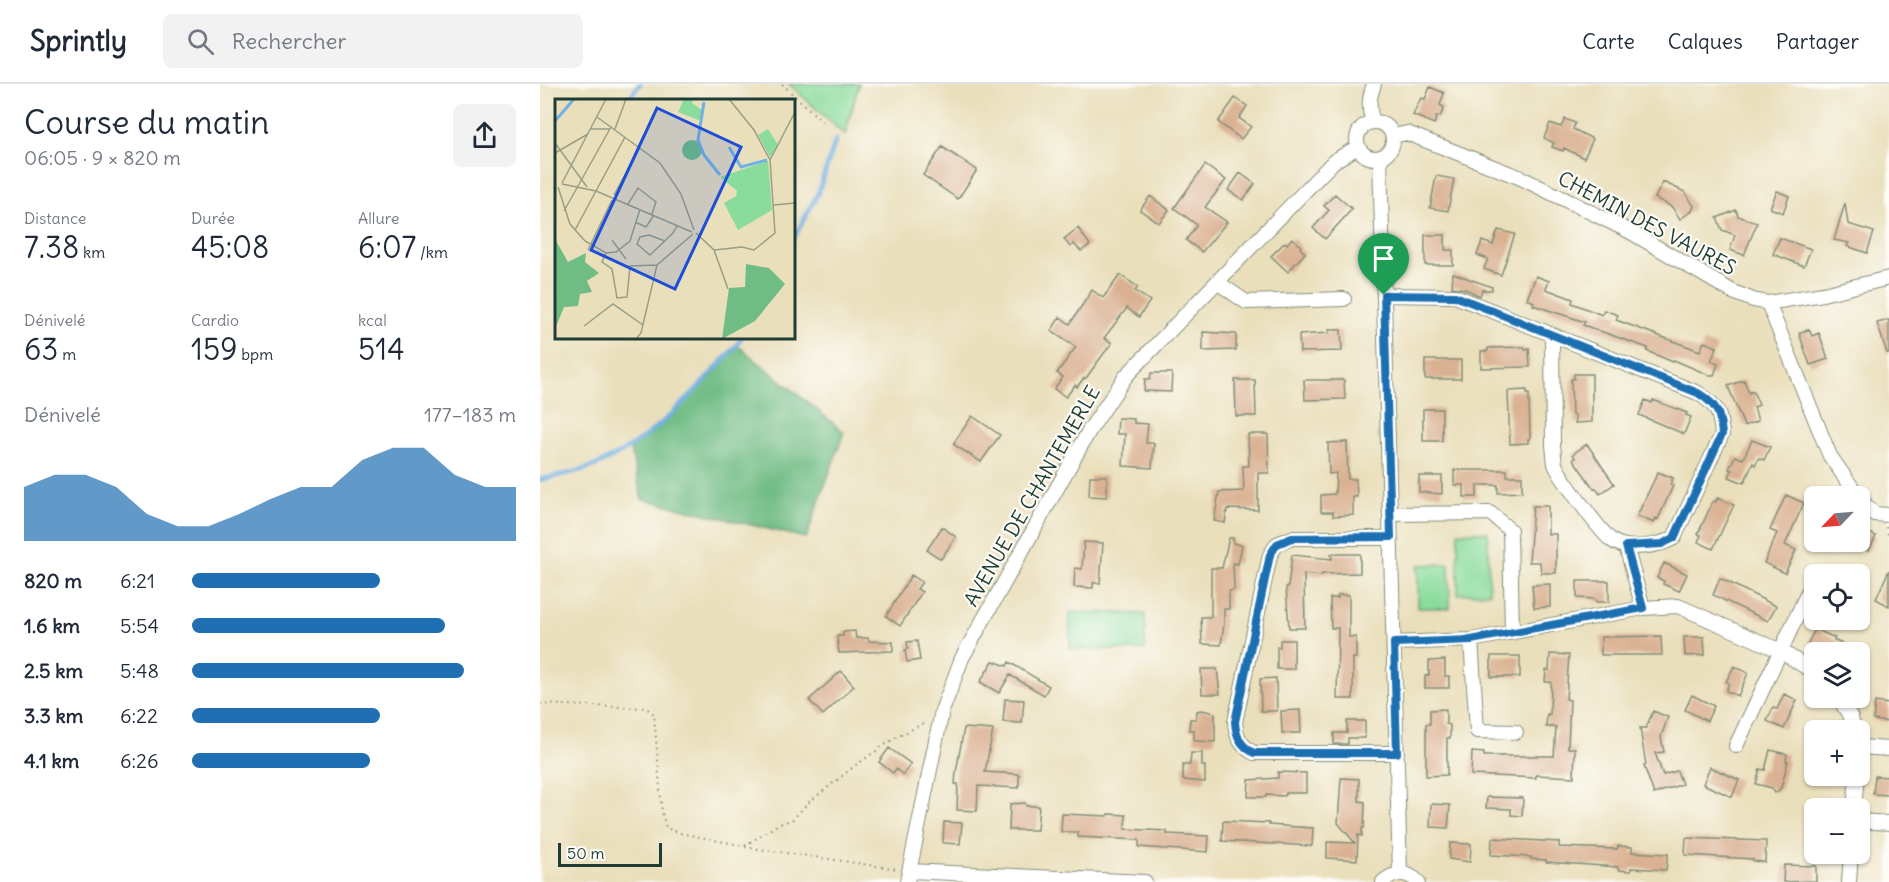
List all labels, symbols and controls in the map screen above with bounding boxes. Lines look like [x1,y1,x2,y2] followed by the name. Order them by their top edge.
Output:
[163,14,583,68] search box
[30,23,127,59] text: Sprintly
[184,25,217,58] icon: search
[232,27,346,55] text: Rechercher
[1582,28,1635,55] text: Carte
[1668,28,1743,55] text: Calques
[1776,28,1859,55] text: Partager
[555,99,795,339] inset map
[24,101,269,143] text: Course du matin
[453,104,516,167] button: share
[24,145,181,170] text: 06:05 · 9 × 820 m
[1554,165,1741,280] street label: CHEMIN DES VAURES
[24,208,86,228] text: Distance
[191,208,235,228] text: Durée
[358,208,399,228] text: Allure
[24,228,79,266] text: 7.38
[191,228,269,266] text: 45:08
[358,228,416,266] text: 6:07
[1358,233,1409,295] pin
[79,242,105,262] text: km
[416,242,448,262] text: /km
[1367,242,1400,275] icon: arrive
[24,310,85,330] text: Dénivelé
[191,310,239,330] text: Cardio
[358,310,387,330] text: kcal
[24,330,58,368] text: 63
[191,330,237,368] text: 159
[358,330,405,368] text: 514
[58,344,76,364] text: m
[237,344,273,364] text: bpm
[958,381,1105,611] street label: AVENUE DE CHANTEMERLE
[24,402,101,427] text: Dénivelé
[424,402,516,427] text: 177–183 m
[1804,486,1870,552] north arrow
[1804,486,1870,864] map controls
[1804,564,1870,630] button: locate
[24,568,82,593] text: 820 m
[120,568,155,593] text: 6:21
[24,613,80,638] text: 1.6 km
[120,613,159,638] text: 5:54
[1804,642,1870,708] button: layers
[24,658,83,683] text: 2.5 km
[120,658,159,683] text: 5:48
[24,703,83,728] text: 3.3 km
[120,703,158,728] text: 6:22
[1804,720,1870,786] button: +
[24,748,79,773] text: 4.1 km
[120,748,159,773] text: 6:26
[1804,798,1870,864] button: −
[558,840,662,868] scale bar
[567,843,605,863] text: 50 m

